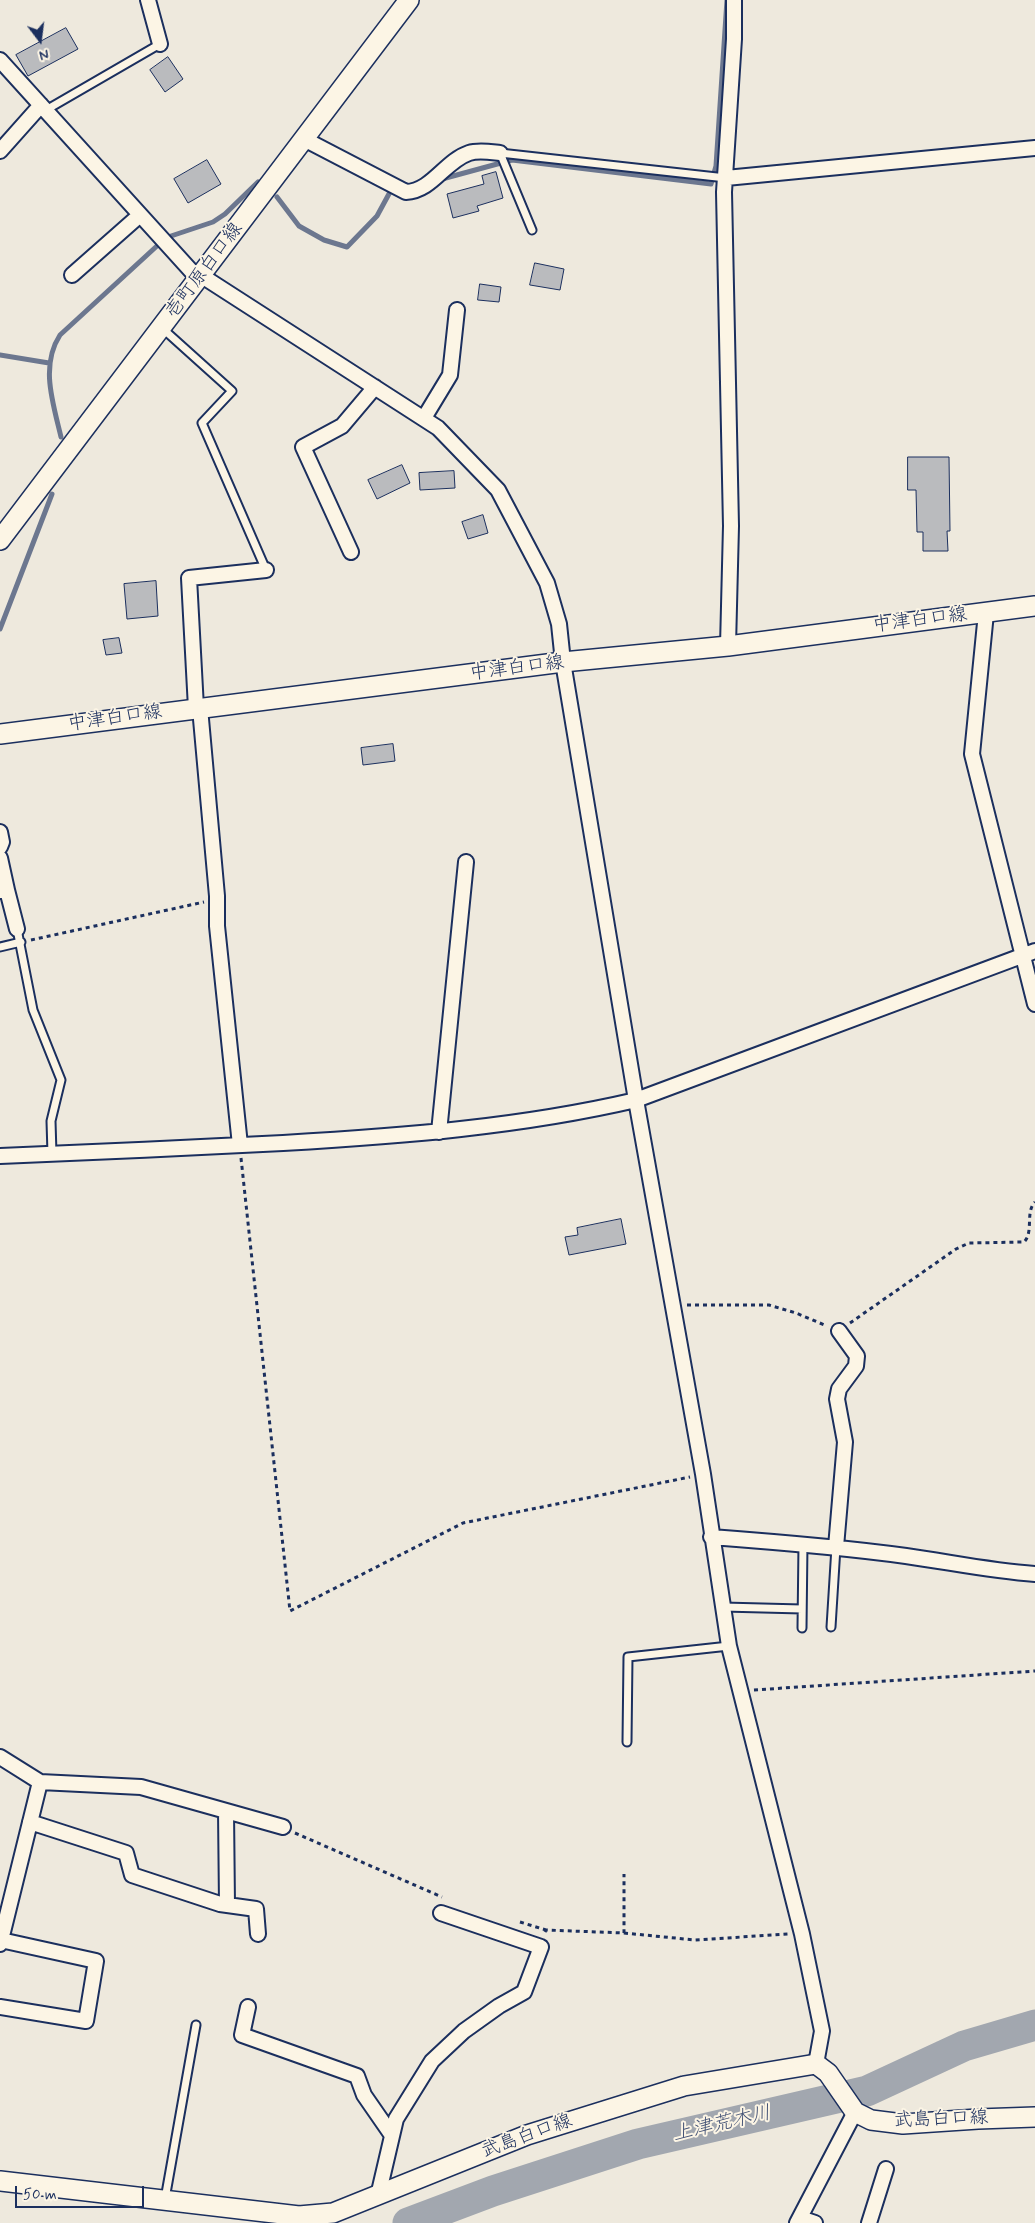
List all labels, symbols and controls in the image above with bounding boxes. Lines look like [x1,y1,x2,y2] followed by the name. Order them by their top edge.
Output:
[15,15,65,65] north arrow
[37,45,51,64] text: N
[162,219,248,323] street label: 壱町原白口線
[871,604,969,638] street label: 中津白口線
[468,652,566,686] street label: 中津白口線
[66,701,164,737] street label: 中津白口線
[671,2102,773,2148] water label: 上津荒木川
[893,2107,989,2133] street label: 武島白口線
[478,2110,576,2164] street label: 武島白口線
[18,2176,146,2208] scale bar
[23,2185,57,2205] text: 50 m

